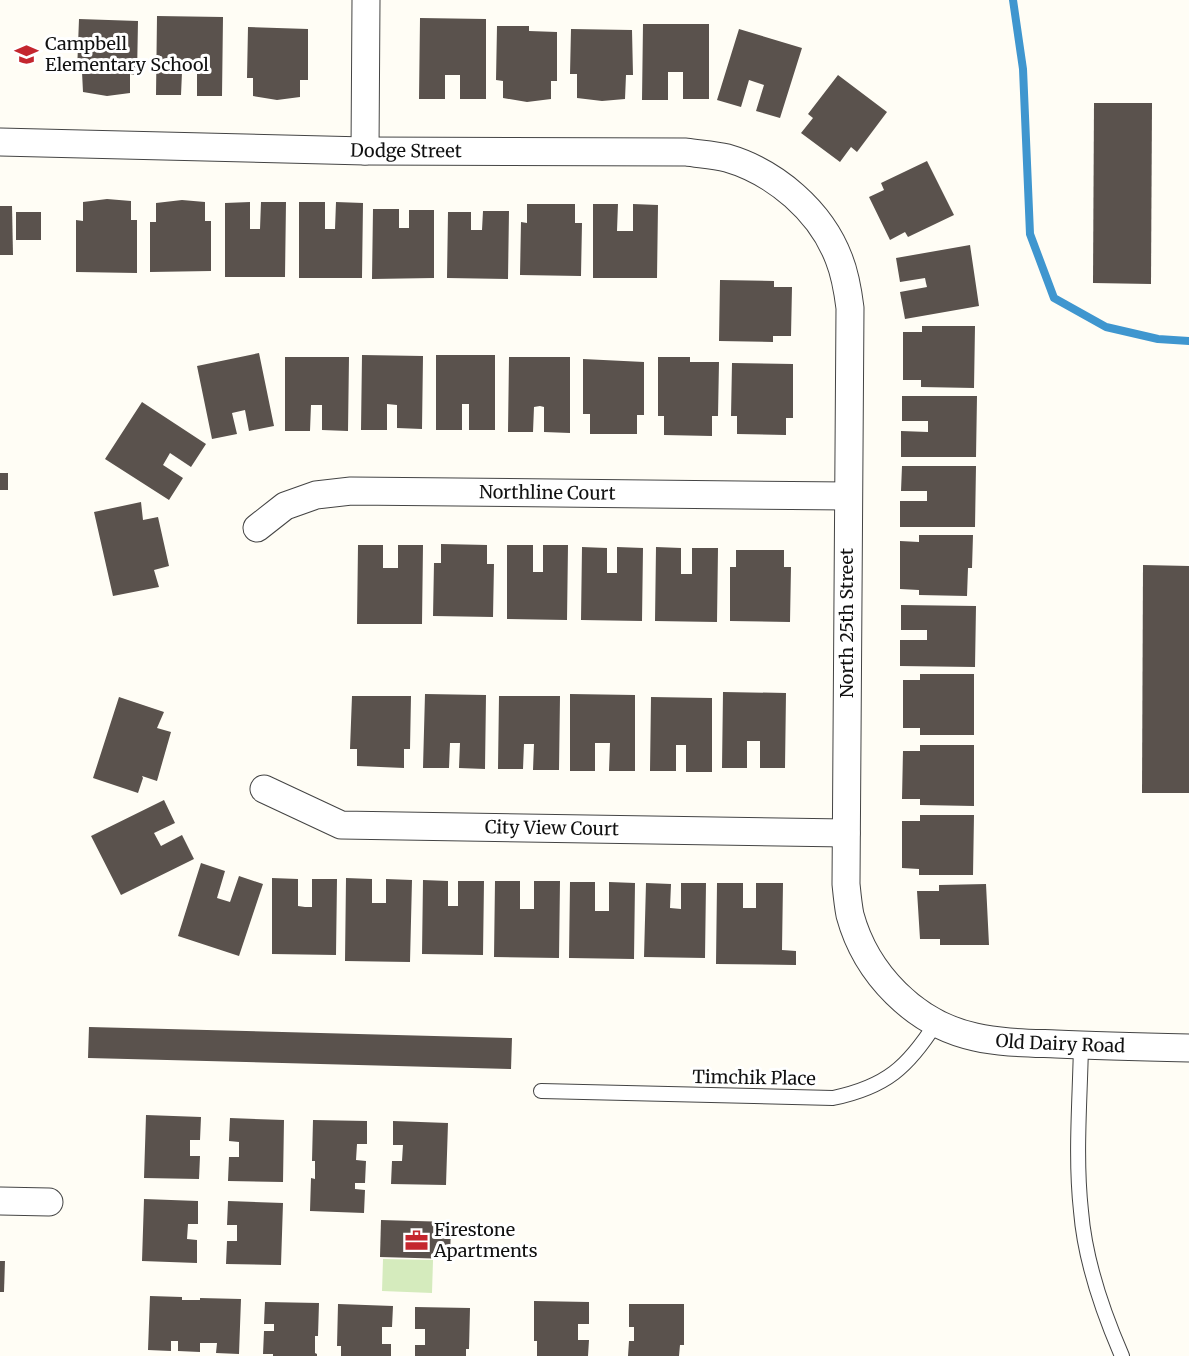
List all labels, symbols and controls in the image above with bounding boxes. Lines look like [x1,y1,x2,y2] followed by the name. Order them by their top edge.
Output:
[45,32,209,76] place label: Campbell Elementary School
[14,41,40,67] school or university icon: Campbell Elementary School
[350,139,462,162] street label: Dodge Street
[479,480,616,505] street label: Northline Court
[835,548,858,698] street label: North 25th Street
[485,815,619,840] street label: City View Court
[994,1029,1126,1057] street label: Old Dairy Road
[692,1065,816,1090] street label: Timchik Place
[433,1218,538,1262] place label: Firestone Apartments
[403,1227,429,1253] office icon: Firestone Apartments

